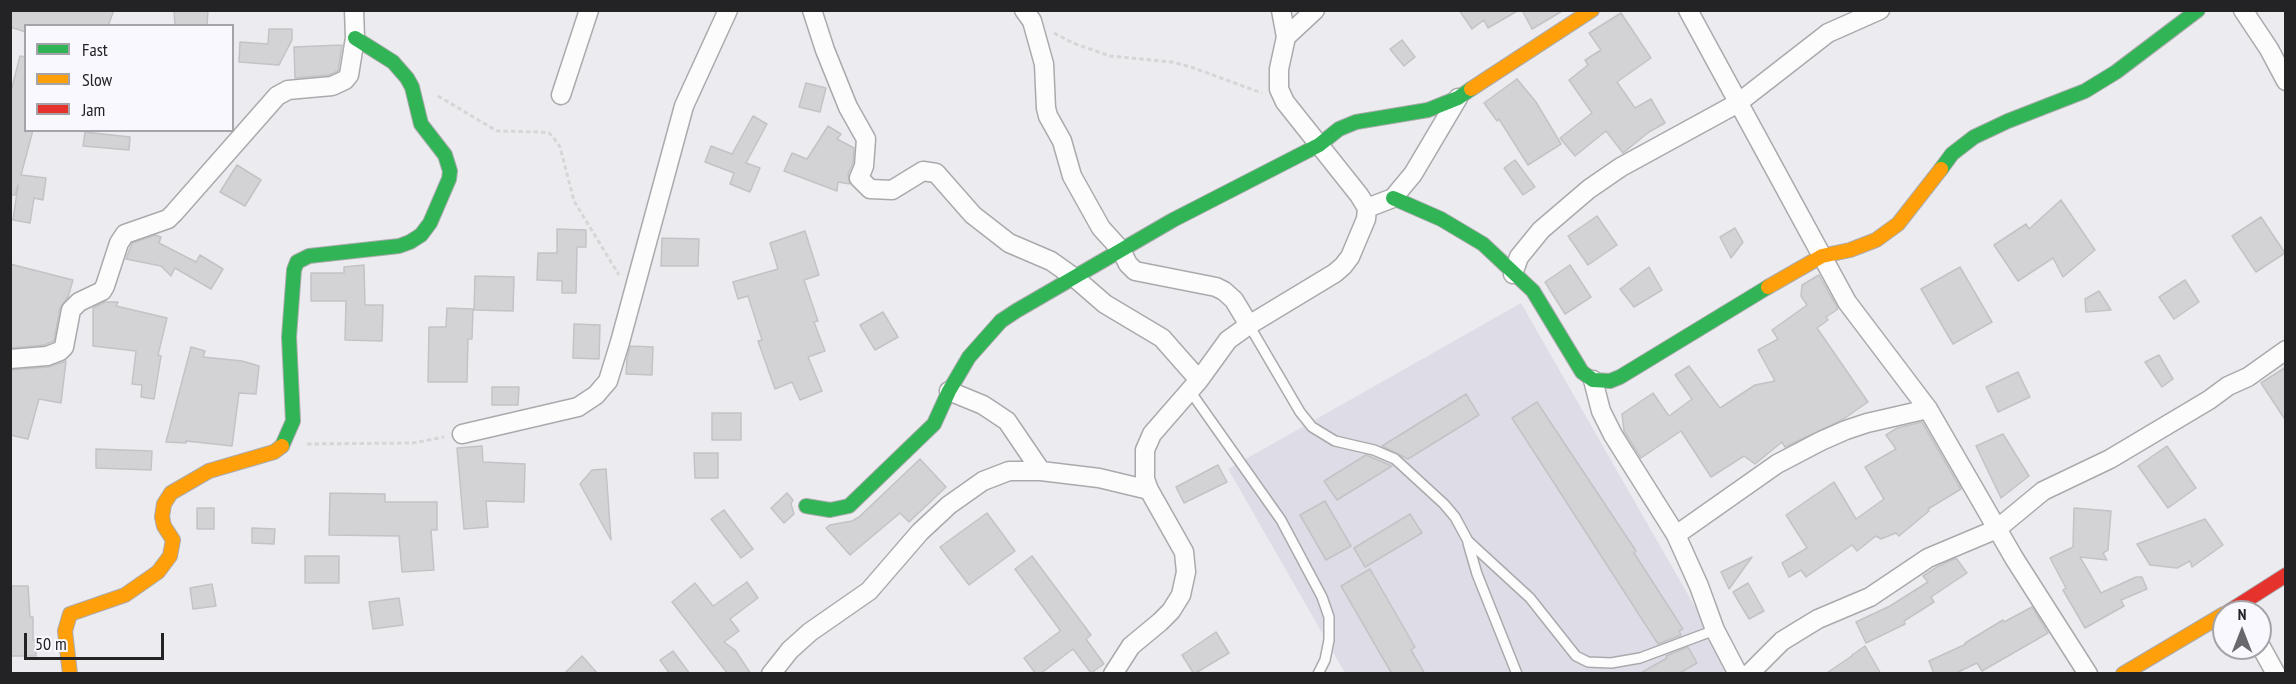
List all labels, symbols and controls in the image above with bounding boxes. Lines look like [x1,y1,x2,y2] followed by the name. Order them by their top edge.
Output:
[24,24,234,132] legend
[82,38,108,61] text: Fast
[82,68,112,91] text: Slow
[82,98,105,121] text: Jam
[2212,600,2272,660] north arrow
[2238,604,2246,624] text: N
[27,621,166,659] scale bar
[35,632,67,655] text: 50 m

